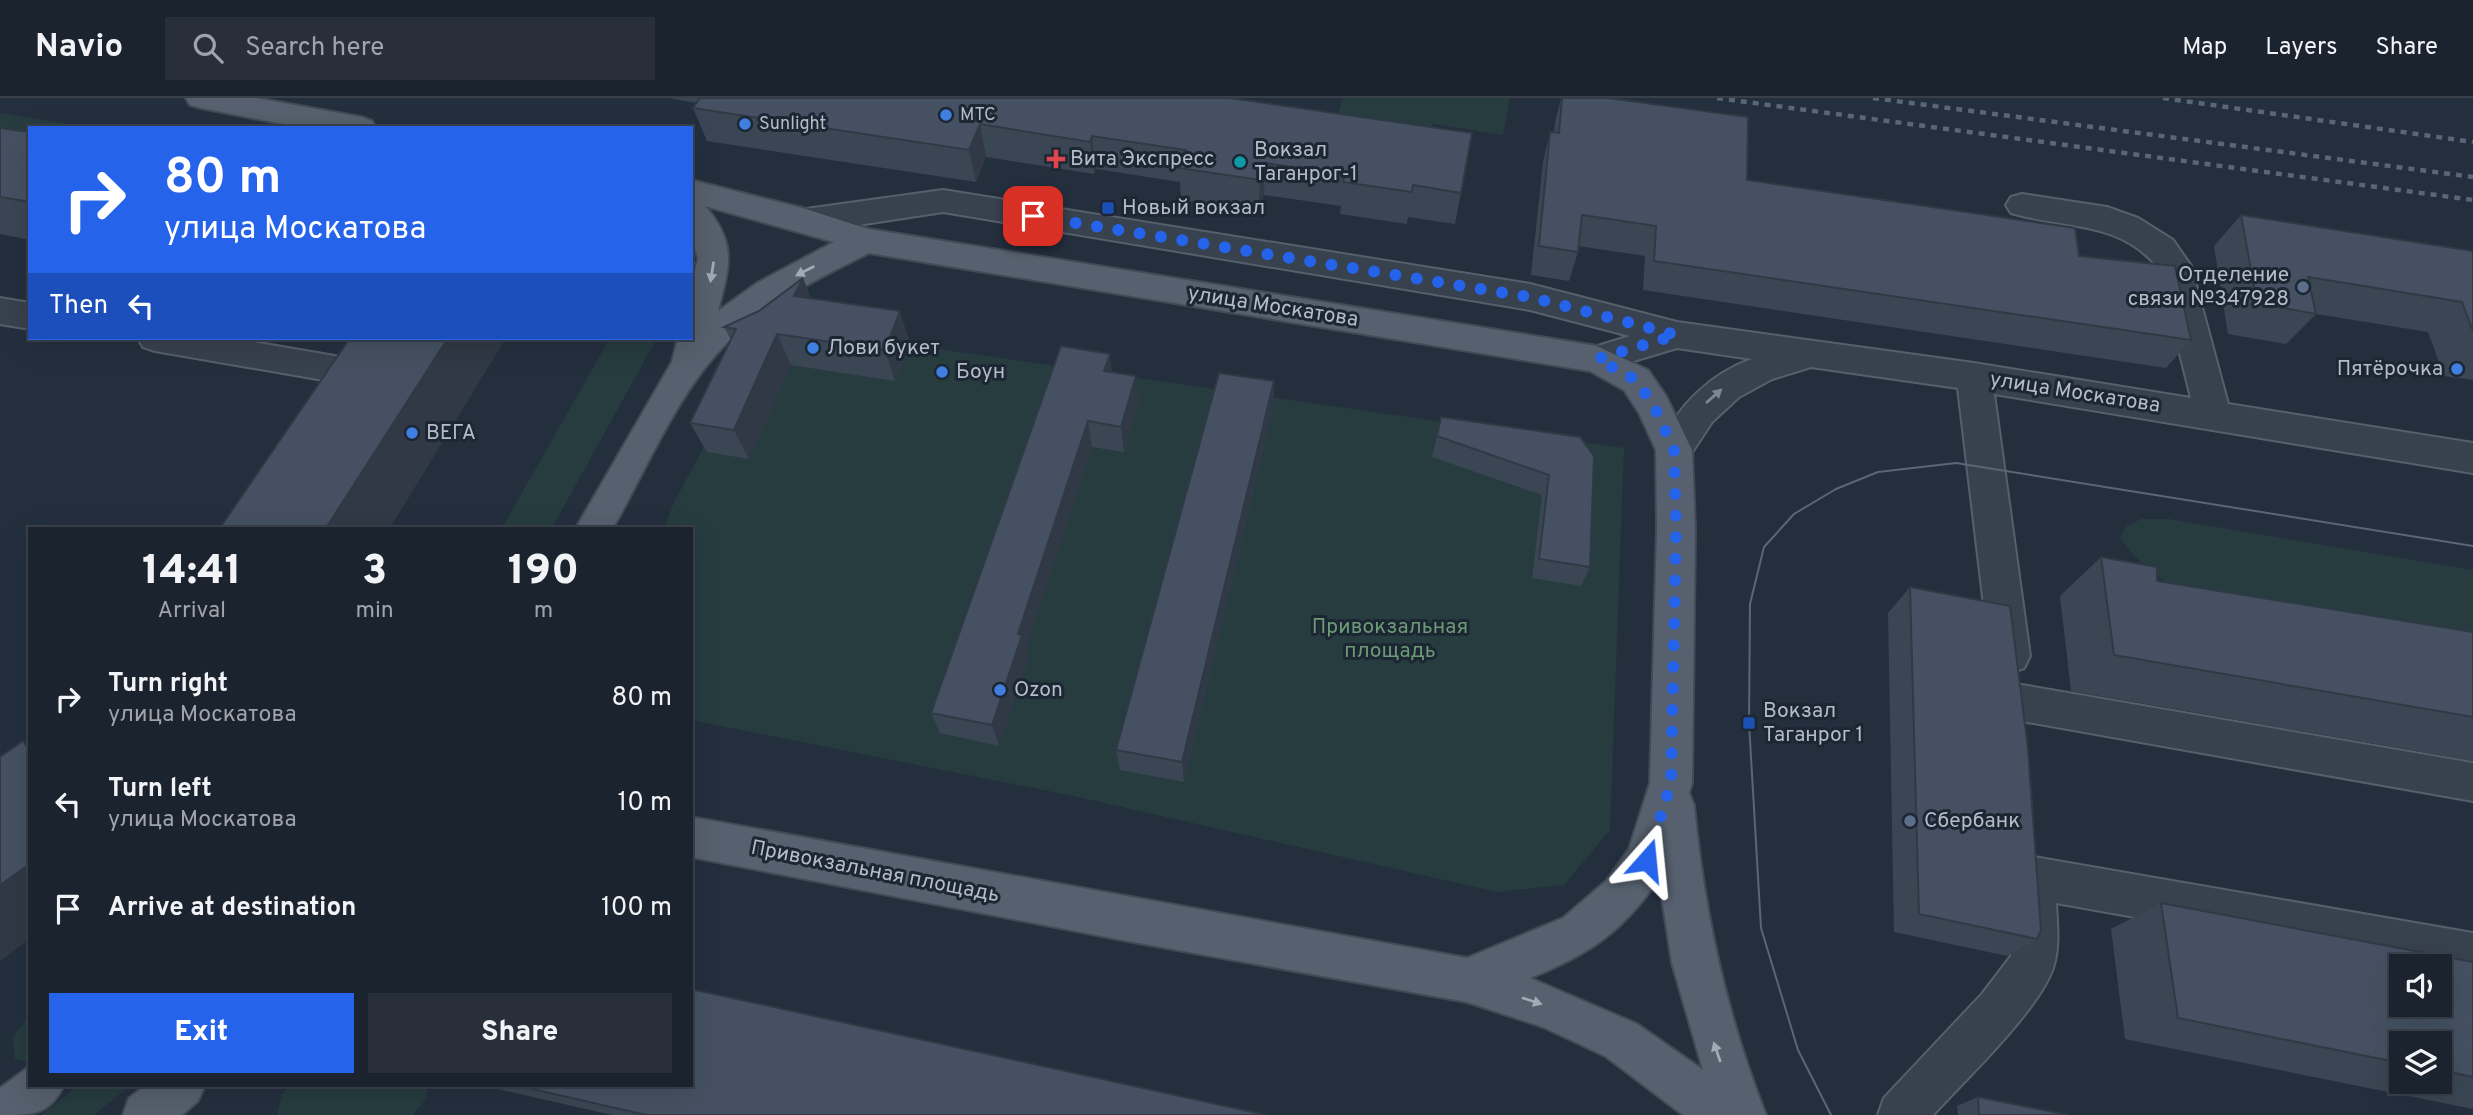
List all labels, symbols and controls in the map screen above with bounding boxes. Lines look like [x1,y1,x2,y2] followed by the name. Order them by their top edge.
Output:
[165,17,655,80] search box
[35,27,123,69] text: Navio
[189,29,227,67] icon: search
[245,32,384,65] text: Search here
[2182,33,2227,63] text: Map
[2265,33,2337,63] text: Layers
[2375,33,2438,63] text: Share
[960,104,996,127] place label: МТС
[938,107,954,123] marker: МТС
[759,113,826,136] place label: Sunlight
[737,116,753,132] marker: Sunlight
[1254,137,1358,188] place label: Вокзал Таганрог-1
[1070,146,1215,173] place label: Вита Экспресс
[164,149,281,211] text: 80 m
[1048,151,1064,167] marker: Вита Экспресс
[49,154,140,245] icon: right
[1232,154,1248,170] marker: Вокзал Таганрог-1
[1003,186,1063,246] pin
[1122,195,1265,222] place label: Новый вокзал
[1014,197,1052,235] icon: arrive
[1100,200,1116,216] marker: Новый вокзал
[164,210,426,250] text: улица Москатова
[706,261,717,283] one-way arrow
[2128,262,2289,313] place label: Отделение связи №347928
[795,265,815,277] one-way arrow
[2295,279,2311,295] marker: Отделение связи №347928
[1186,280,1360,334] street label: улица Москатова
[122,287,160,325] icon: left
[49,290,108,323] text: Then
[827,335,940,362] place label: Лови букет
[805,340,821,356] marker: Лови букет
[2337,356,2443,383] place label: Пятёрочка
[956,359,1005,386] place label: Боун
[2449,361,2465,377] marker: Пятёрочка
[934,364,950,380] marker: Боун
[1988,366,2162,420] street label: улица Москатова
[1705,388,1723,404] one-way arrow
[426,420,476,447] place label: ВЕГА
[404,425,420,441] marker: ВЕГА
[142,546,242,599] text: 14:41
[362,546,387,599] text: 3
[508,546,579,599] text: 190
[157,597,226,626] text: Arrival
[356,597,394,626] text: min
[534,597,553,626] text: m
[1312,614,1468,665] park label: Привокзальная площадь
[108,668,228,701] text: Turn right
[1014,677,1063,704] place label: Ozon
[49,680,87,718] icon: right
[612,682,672,715] text: 80 m
[992,682,1008,698] marker: Ozon
[1763,698,1863,749] place label: Вокзал Таганрог 1
[108,701,297,730] text: улица Москатова
[1741,715,1757,731] marker: Вокзал Таганрог 1
[108,773,212,806] text: Turn left
[49,785,87,823] icon: left
[617,787,672,820] text: 10 m
[108,806,297,835] text: улица Москатова
[1924,808,2020,835] place label: Сбербанк
[1902,813,1918,829] marker: Сбербанк
[1610,823,1684,897] position arrow
[748,835,1002,909] street label: Привокзальная площадь
[49,890,87,928] icon: arrive
[108,892,356,925] text: Arrive at destination
[601,892,672,925] text: 100 m
[2389,954,2452,1094] map controls
[2389,954,2452,1017] button: sound
[49,993,354,1073] button: Exit
[368,993,672,1073] button: Share
[1522,996,1543,1007] one-way arrow
[2389,1031,2452,1094] button: layers
[1711,1041,1722,1062] one-way arrow

